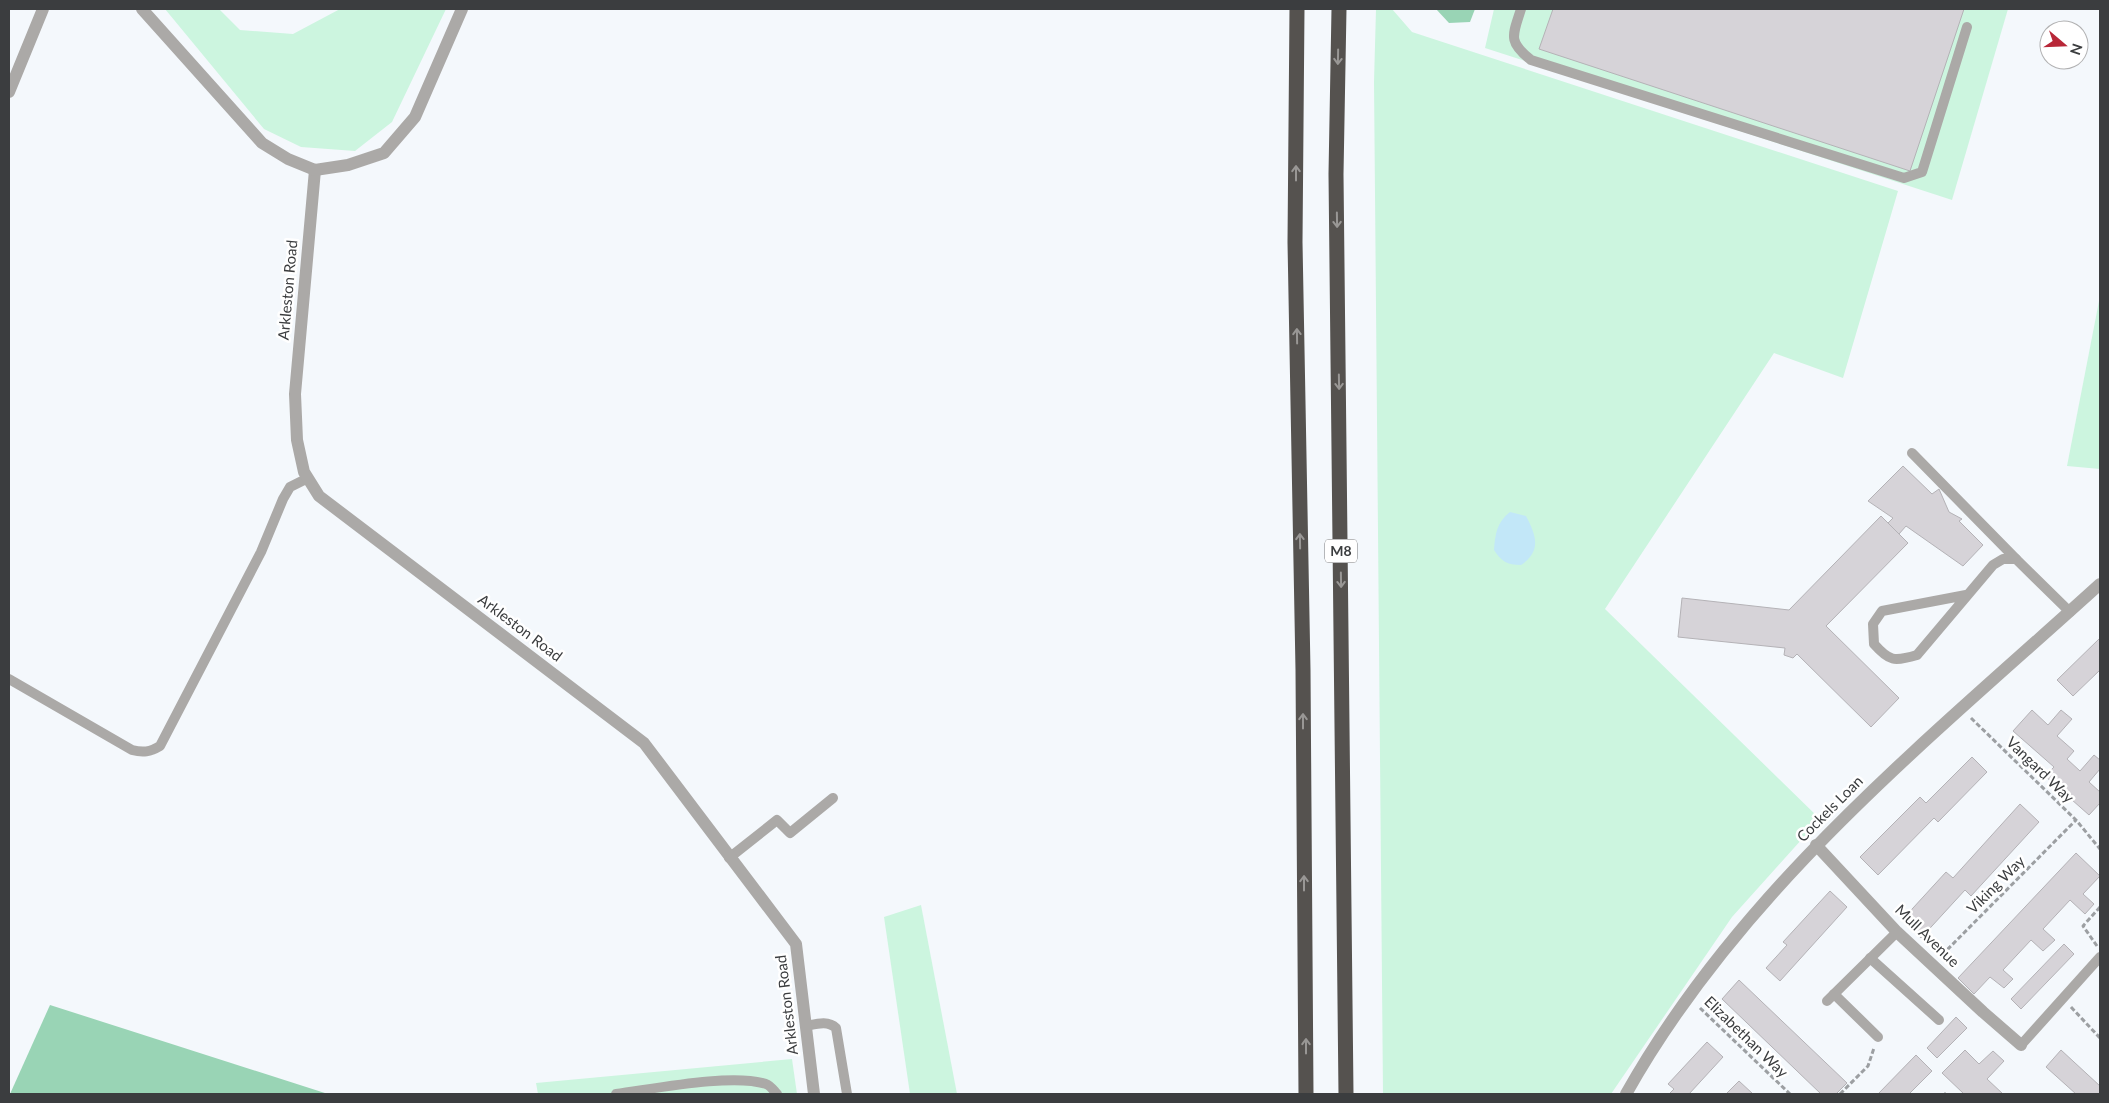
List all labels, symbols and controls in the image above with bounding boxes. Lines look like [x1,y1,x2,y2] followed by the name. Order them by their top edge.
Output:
[2039,20,2089,70] north arrow
[2067,42,2087,57] text: N
[1333,49,1343,65] one-way arrow
[1291,165,1301,182] one-way arrow
[1332,212,1341,228] one-way arrow
[274,239,300,341] street label: Arkleston Road
[1292,328,1302,344] one-way arrow
[1334,374,1344,390] one-way arrow
[1295,533,1305,549] one-way arrow
[1325,540,1357,562] road number: M8
[1336,572,1346,588] one-way arrow
[475,590,566,665] street label: Arkleston Road
[1298,713,1308,729] one-way arrow
[2003,733,2078,806] street label: Vangard Way
[1793,772,1866,845] street label: Cockels Loan
[1963,851,2028,917] street label: Viking Way
[1300,875,1309,891] one-way arrow
[1892,900,1964,970] street label: Mull Avenue
[771,954,801,1056] street label: Arkleston Road
[1701,992,1792,1081] street label: Elizabethan Way
[1301,1038,1311,1054] one-way arrow

